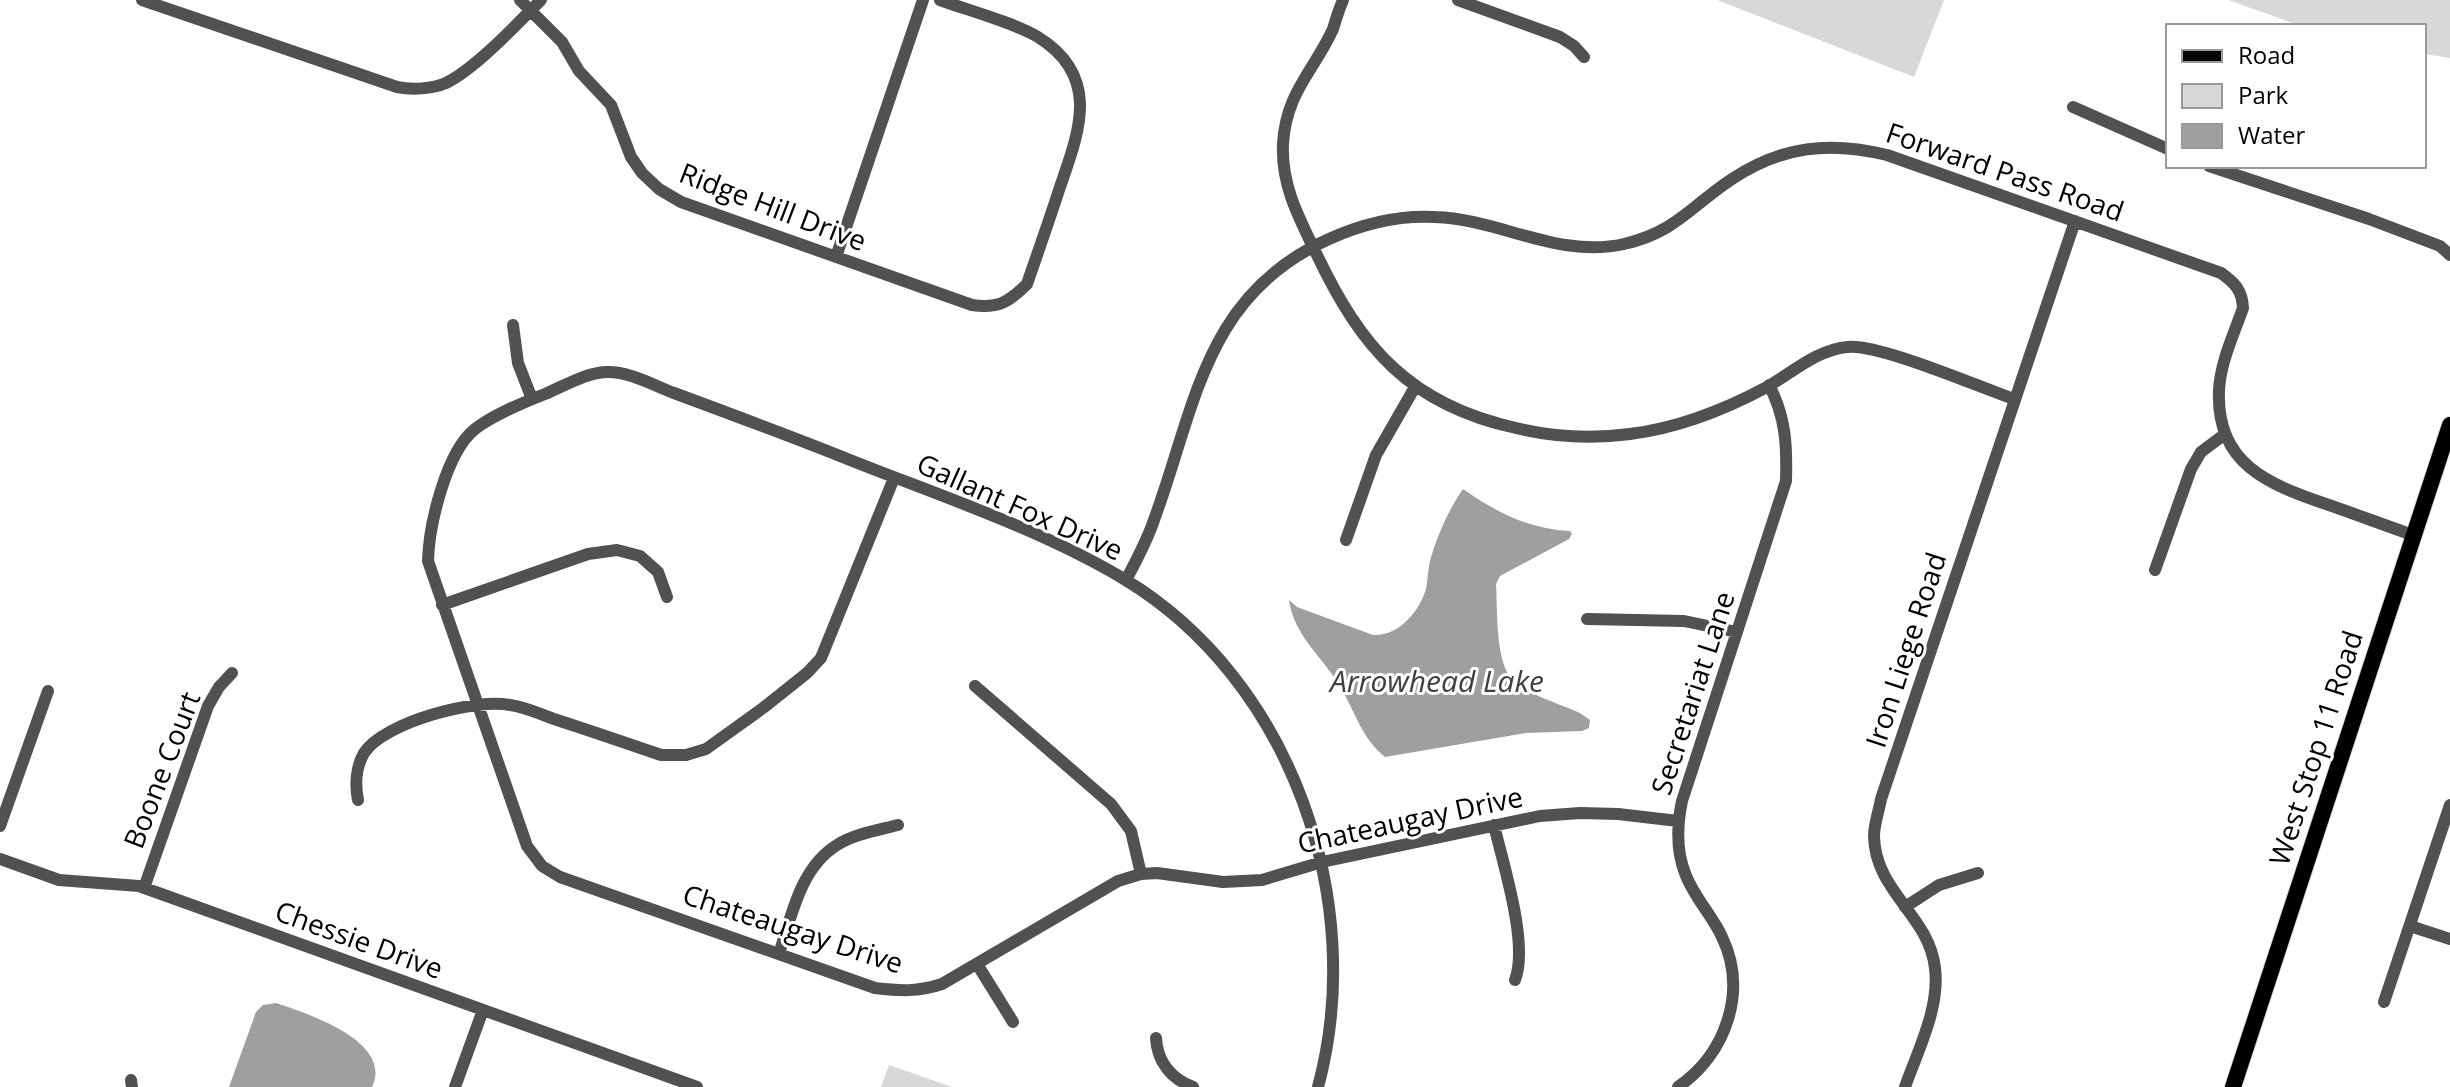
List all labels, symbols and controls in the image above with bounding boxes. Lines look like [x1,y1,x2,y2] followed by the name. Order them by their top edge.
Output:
[2166,24,2426,168] legend
[2238,38,2295,71] text: Road
[2238,78,2289,111] text: Park
[1881,113,2129,230] street label: Forward Pass Road
[2238,118,2306,151] text: Water
[674,153,872,259] street label: Ridge Hill Drive
[911,444,1129,569] street label: Gallant Fox Drive
[1856,547,1954,752] street label: Iron Liege Road
[1641,586,1743,799] street label: Secretariat Lane
[2259,625,2371,870] street label: West Stop 11 Road
[1328,660,1544,701] water label: Arrowhead Lake
[114,686,208,853] street label: Boone Court
[1294,777,1526,861] street label: Chateaugay Drive
[678,875,908,982] street label: Chateaugay Drive
[270,891,448,987] street label: Chessie Drive

